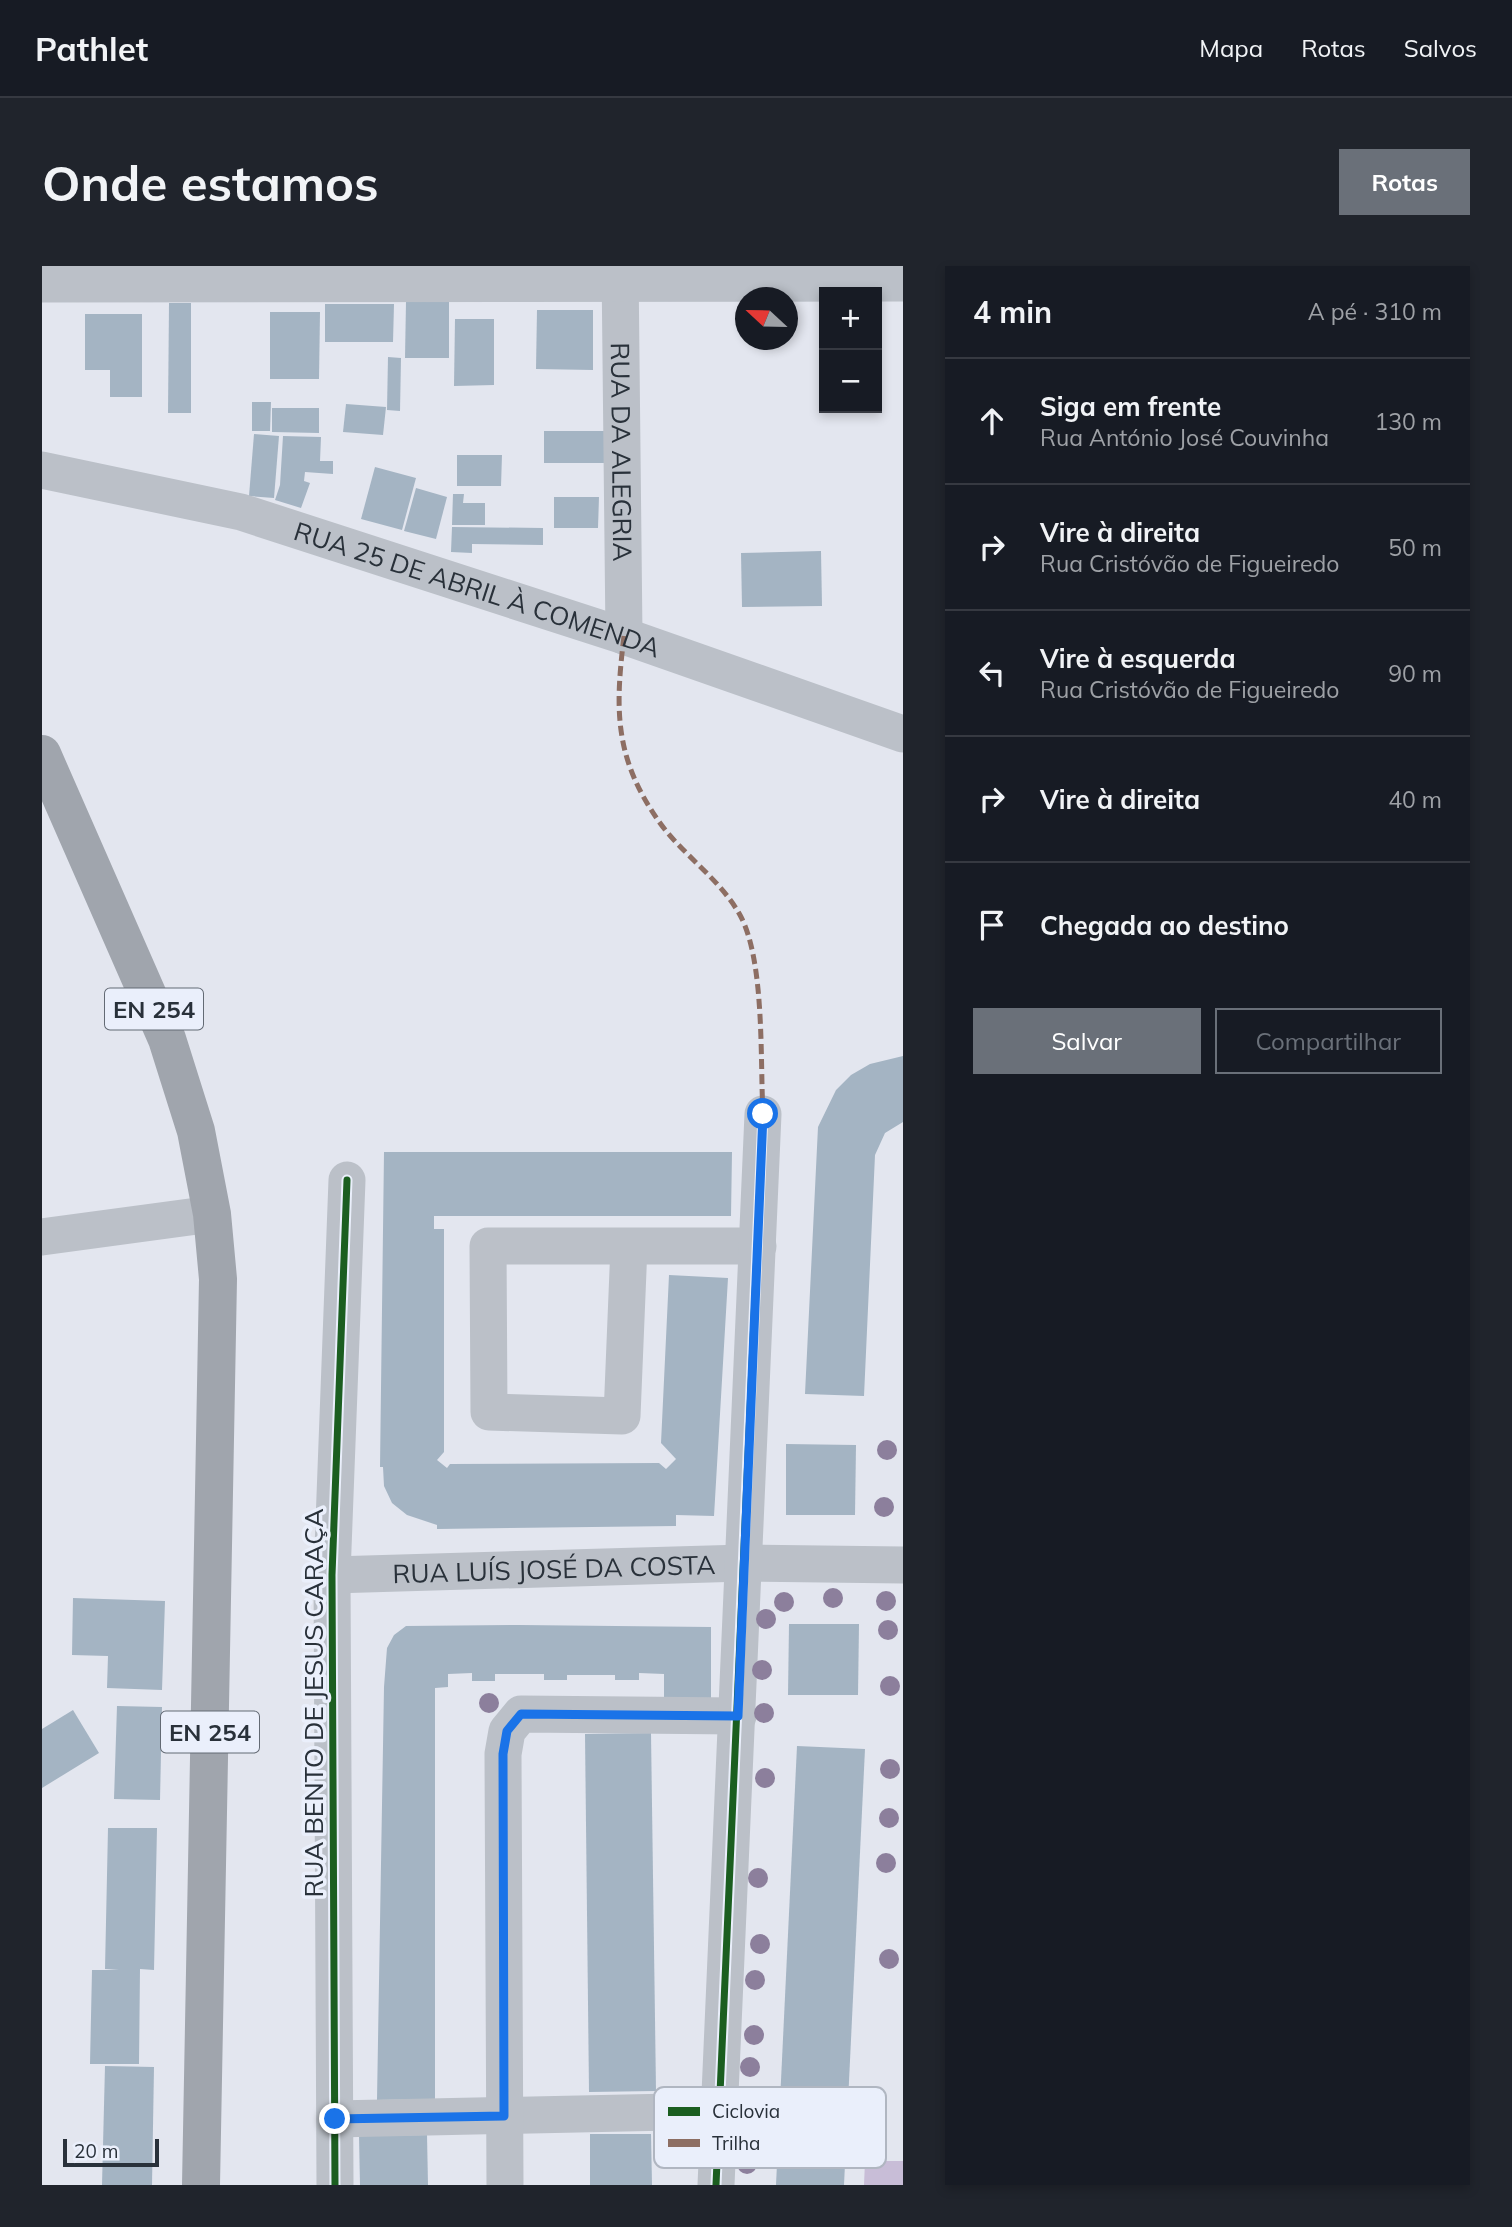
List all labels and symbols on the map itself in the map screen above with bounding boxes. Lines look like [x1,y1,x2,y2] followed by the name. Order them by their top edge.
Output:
[735,287,798,350] north arrow
[604,342,640,562] street label: RUA DA ALEGRIA
[290,514,665,664] street label: RUA 25 DE ABRIL À COMENDA
[105,988,203,1030] road number: EN 254
[747,1098,778,1129] route start
[297,1508,330,1898] street label: RUA BENTO DE JESUS CARAÇA
[392,1547,716,1590] street label: RUA LUÍS JOSÉ DA COSTA
[161,1712,259,1752] road number: EN 254
[654,2087,886,2168] legend
[712,2099,780,2123] text: Ciclovia
[319,2103,350,2134] route end
[712,2131,761,2155] text: Trilha
[63,2136,159,2168] scale bar

